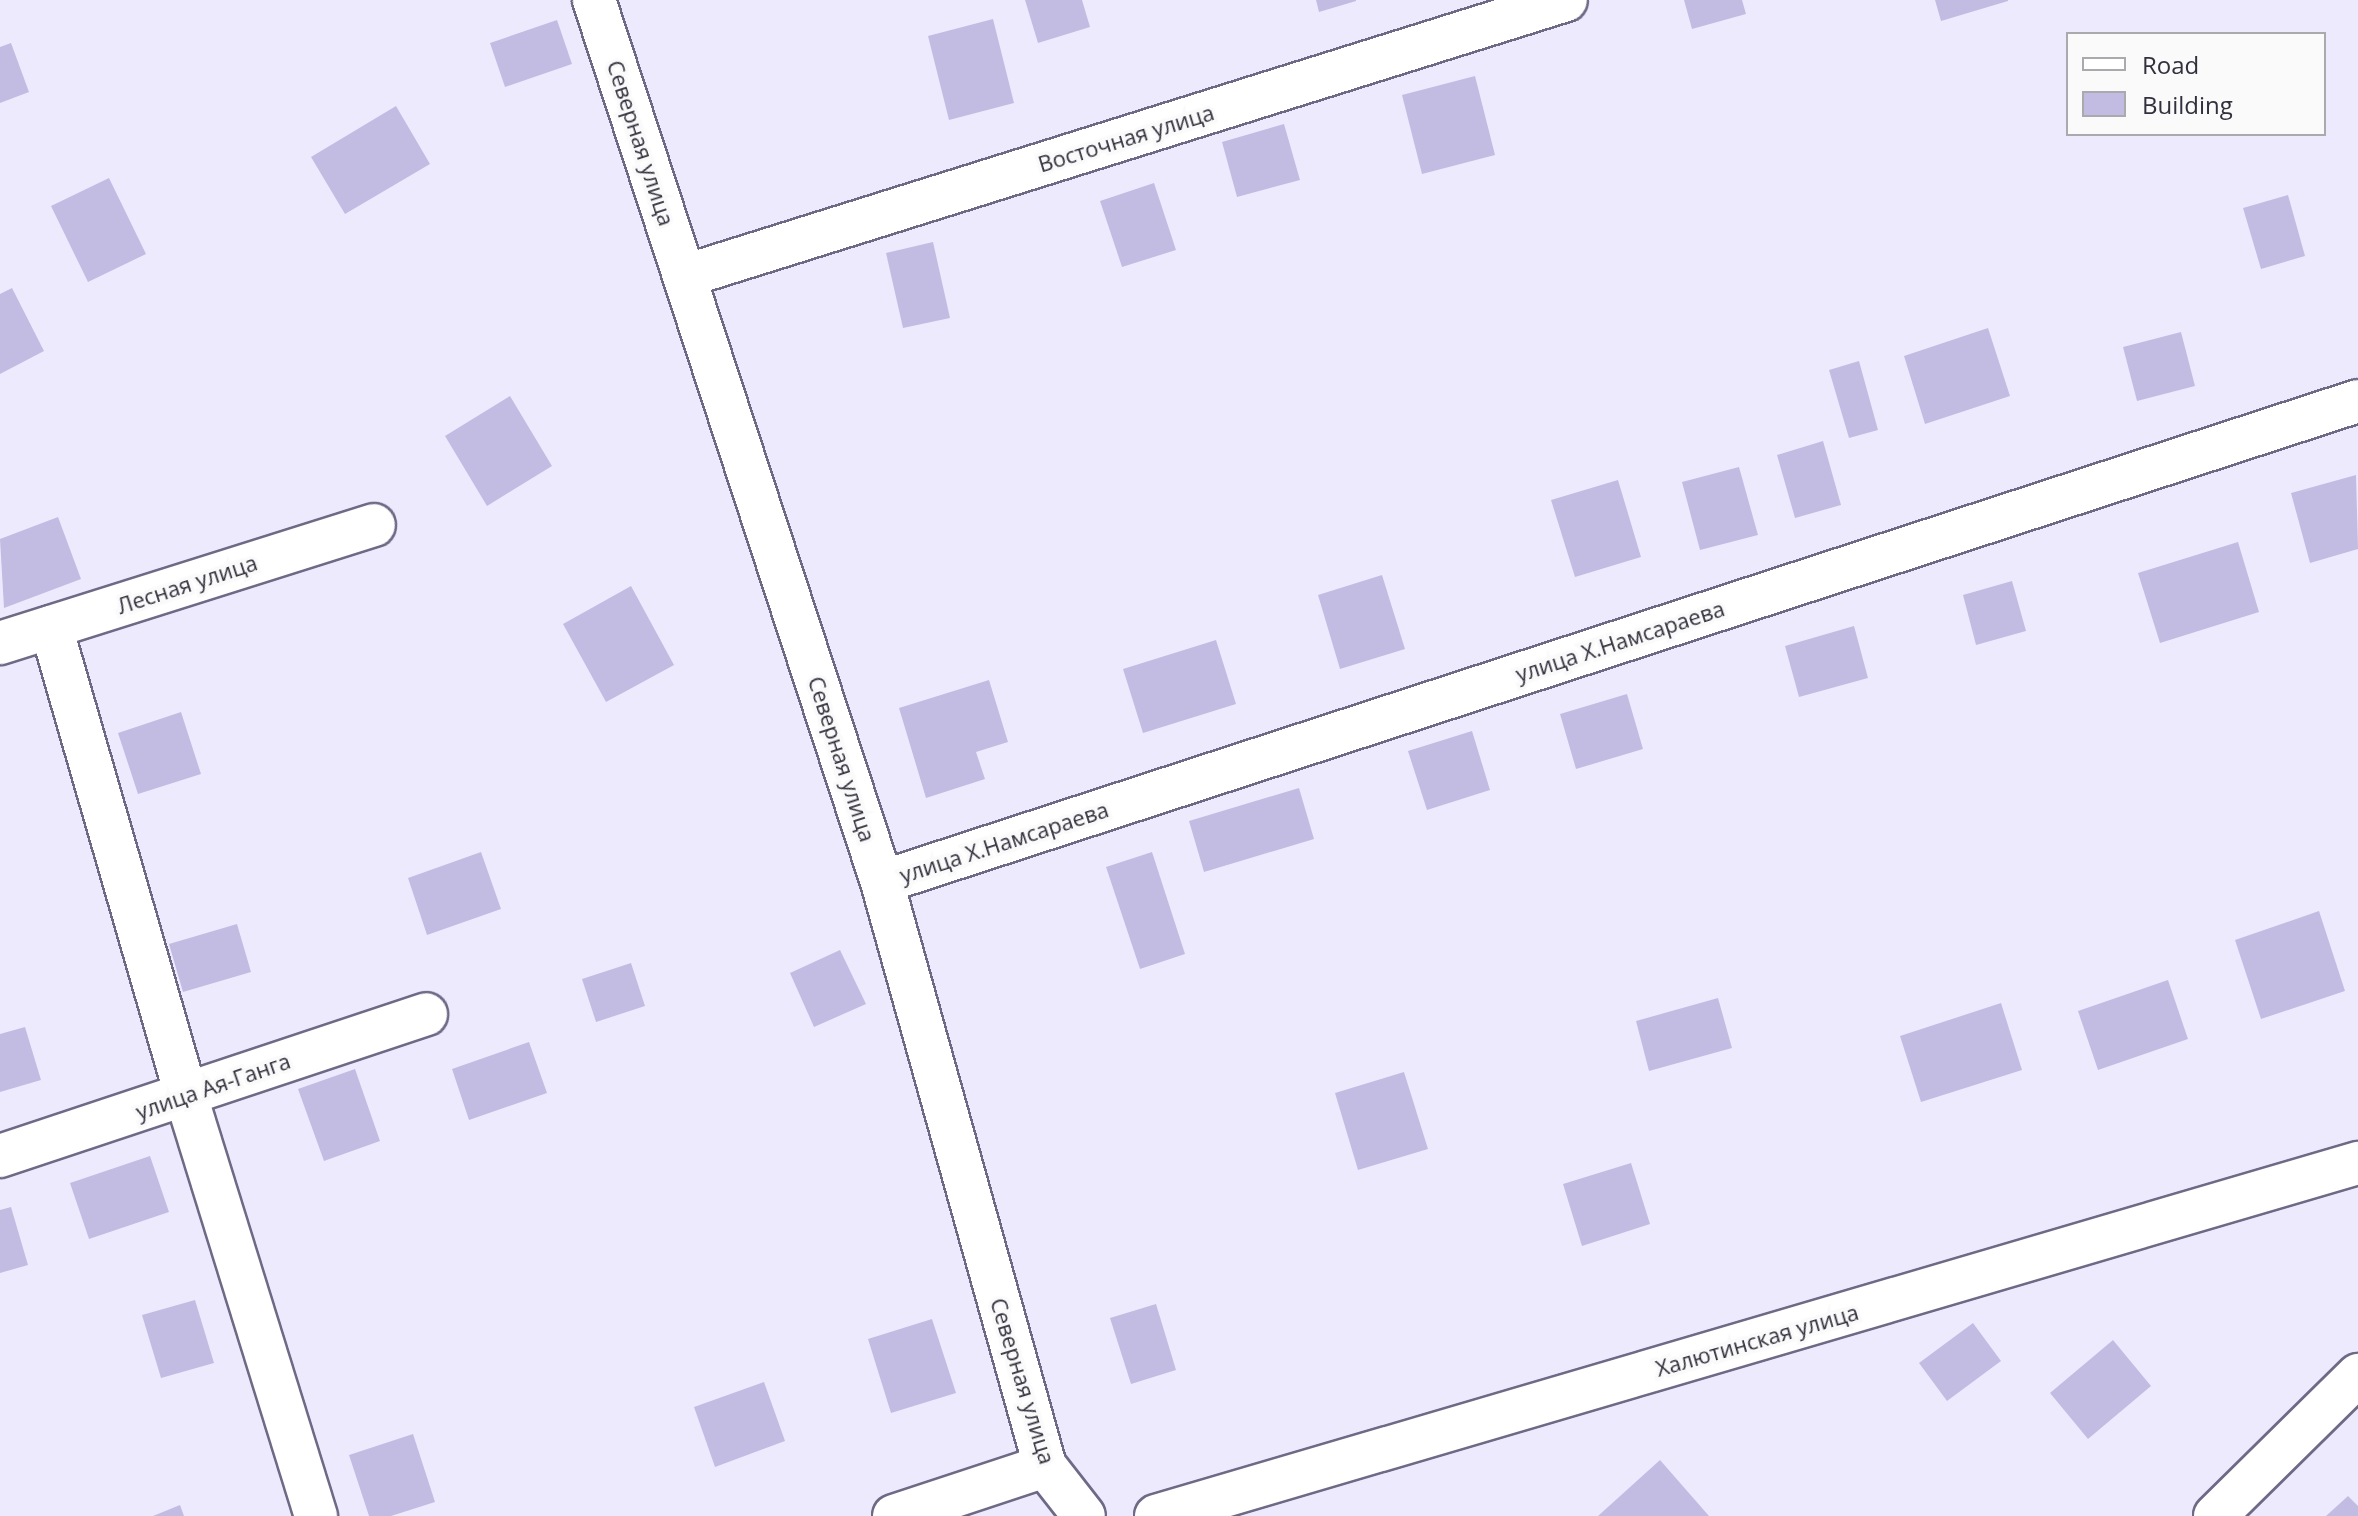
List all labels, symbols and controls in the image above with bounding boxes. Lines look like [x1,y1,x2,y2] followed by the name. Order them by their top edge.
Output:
[2066,32,2326,136] legend
[2142,48,2199,81] text: Road
[602,57,680,229] street label: Северная улица
[2142,88,2233,121] text: Building
[1035,99,1217,177] street label: Восточная улица
[113,549,261,619] street label: Лесная улица
[1512,595,1728,687] street label: улица Х.Намсараева
[803,673,881,845] street label: Северная улица
[896,796,1112,888] street label: улица Х.Намсараева
[132,1047,294,1125] street label: улица Ая-Ганга
[985,1295,1061,1467] street label: Северная улица
[1653,1298,1861,1382] street label: Халютинская улица

